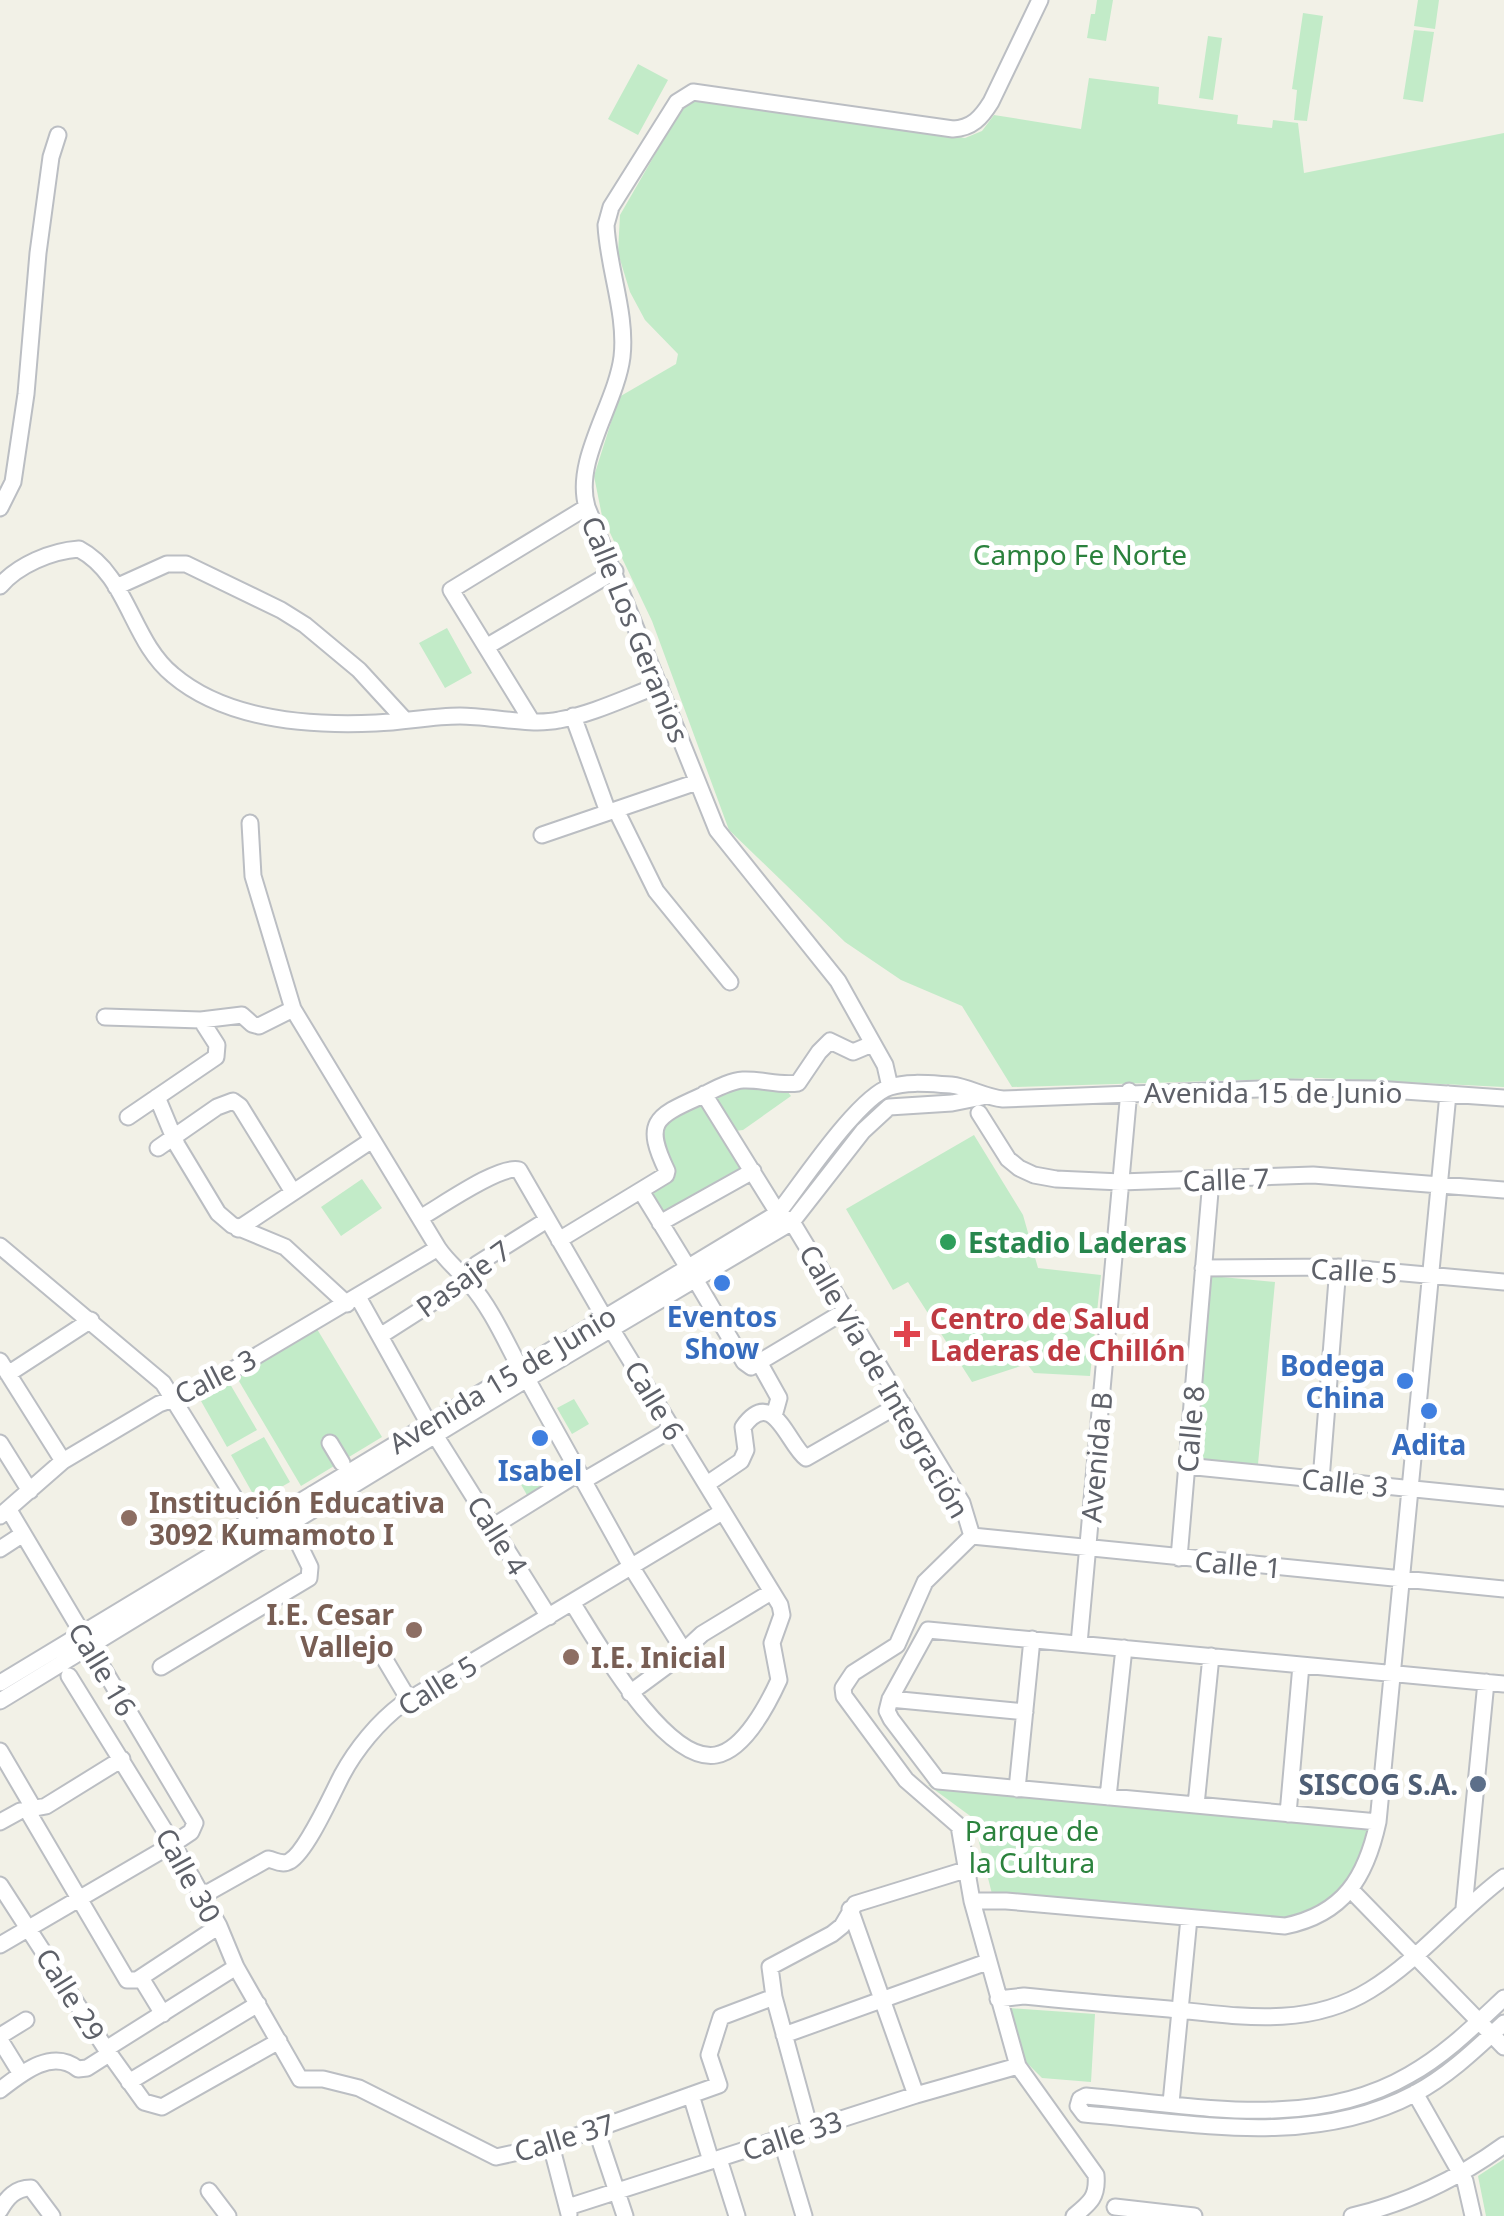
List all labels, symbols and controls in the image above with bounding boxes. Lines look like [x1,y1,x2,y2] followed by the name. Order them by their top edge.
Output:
[573,510,699,748] street label: Calle Los Geranios
[973,535,1187,573] park label: Campo Fe Norte
[1144,1073,1402,1111] street label: Avenida 15 de Junio
[1182,1158,1270,1200] street label: Calle 7
[968,1223,1187,1261] place label: Estadio Laderas
[408,1231,518,1325] street label: Pasaje 7
[937,1231,959,1253] marker: Estadio Laderas
[791,1237,979,1525] street label: Calle Vía de Integración
[1310,1249,1398,1291] street label: Calle 5
[711,1272,733,1294] marker: Eventos Show
[381,1296,623,1462] street label: Avenida 15 de Junio
[667,1297,777,1367] place label: Eventos Show
[930,1299,1186,1369] place label: Centro de Salud Laderas de Chillón
[894,1321,920,1347] marker: Centro de Salud Laderas de Chillón
[168,1339,262,1413] street label: Calle 3
[1280,1346,1385,1416] place label: Bodega China
[616,1353,694,1447] street label: Calle 6
[1394,1370,1416,1392] marker: Bodega China
[1167,1384,1213,1474] street label: Calle 8
[1071,1390,1121,1524] street label: Avenida B
[1418,1400,1440,1422] marker: Adita
[1392,1425,1466,1463] place label: Adita
[529,1427,551,1449] marker: Isabel
[498,1451,582,1489] place label: Isabel
[1300,1459,1390,1505] street label: Calle 3
[149,1483,445,1553] place label: Institución Educativa 3092 Kumamoto I
[459,1488,537,1582] street label: Calle 4
[118,1507,140,1529] marker: Institución Educativa 3092 Kumamoto I
[1193,1541,1283,1587] street label: Calle 1
[266,1595,394,1665] place label: I.E. Cesar Vallejo
[60,1615,146,1723] street label: Calle 16
[403,1619,425,1641] marker: I.E. Cesar Vallejo
[591,1638,726,1676] place label: I.E. Inicial
[390,1646,484,1724] street label: Calle 5
[560,1646,582,1668] marker: I.E. Inicial
[1299,1765,1458,1803] place label: SISCOG S.A.
[1467,1773,1489,1795] marker: SISCOG S.A.
[965,1811,1099,1881] park label: Parque de la Cultura
[147,1821,231,1929] street label: Calle 30
[28,1940,114,2048] street label: Calle 29
[737,2101,847,2169] street label: Calle 33
[509,2104,619,2170] street label: Calle 37

